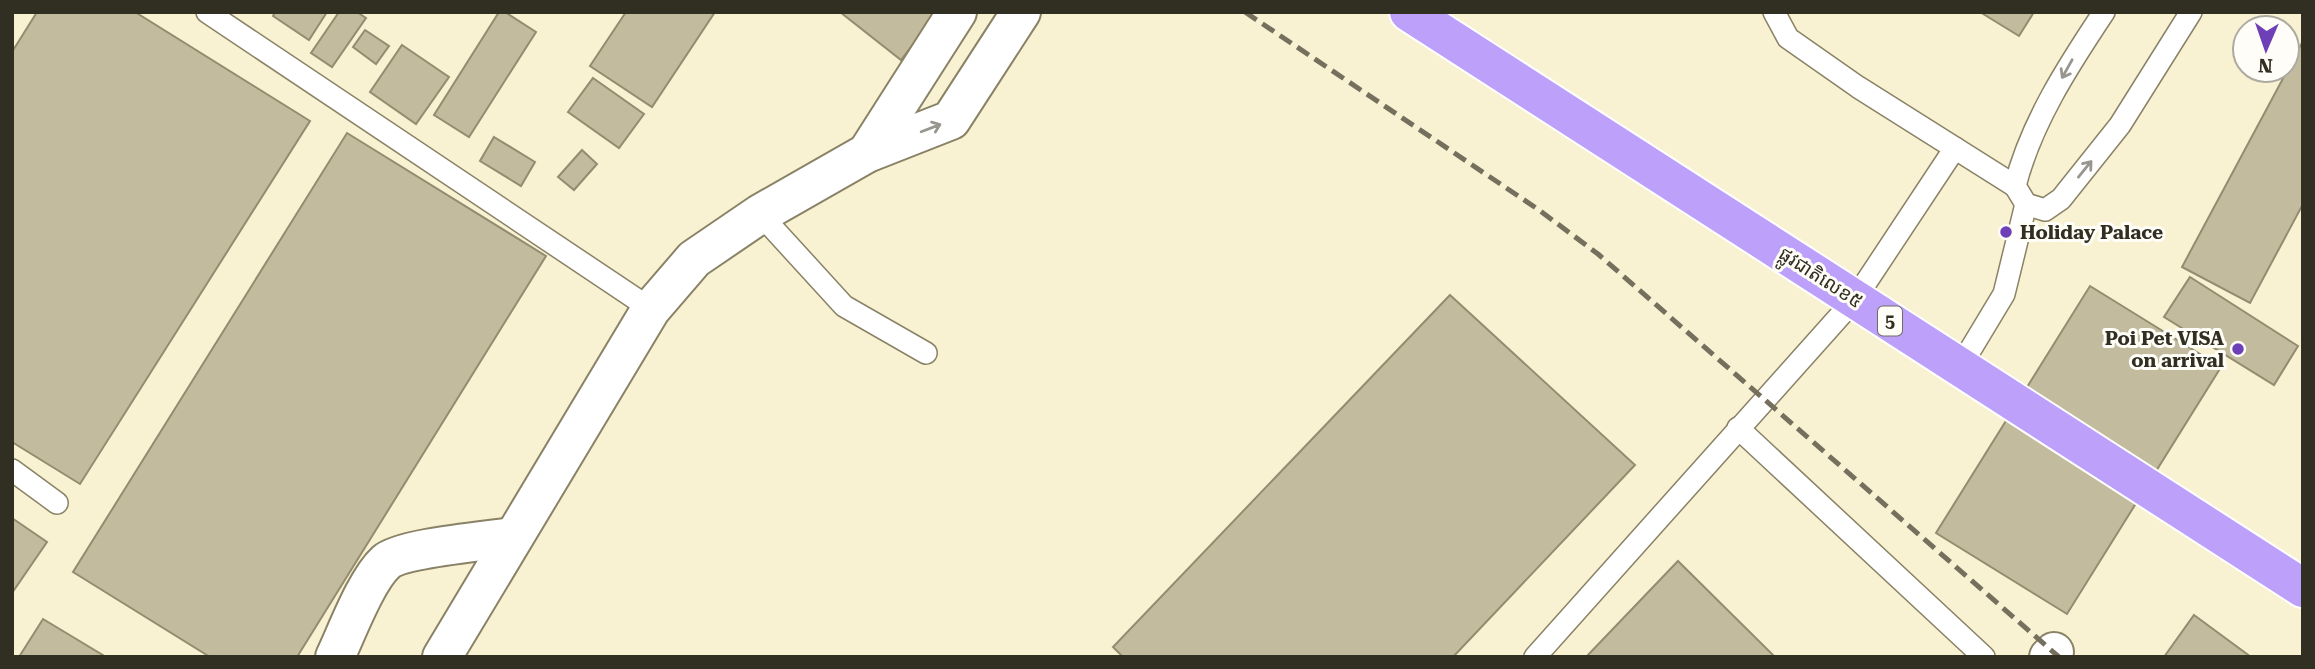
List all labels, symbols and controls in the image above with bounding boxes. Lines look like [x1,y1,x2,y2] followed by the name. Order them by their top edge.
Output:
[2231,14,2301,84] north arrow
[2257,54,2273,77] text: N
[2060,59,2074,79] one-way arrow
[919,121,941,134] one-way arrow
[2078,160,2093,178] one-way arrow
[2020,221,2163,244] place label: Holiday Palace
[1998,224,2014,240] marker: Holiday Palace
[1772,242,1867,318] street label: ផ្លូវជាតិលេខ៥
[1878,306,1902,335] road number: 5
[2105,327,2224,372] place label: Poi Pet VISA on arrival
[2230,341,2246,357] marker: Poi Pet VISA on arrival

